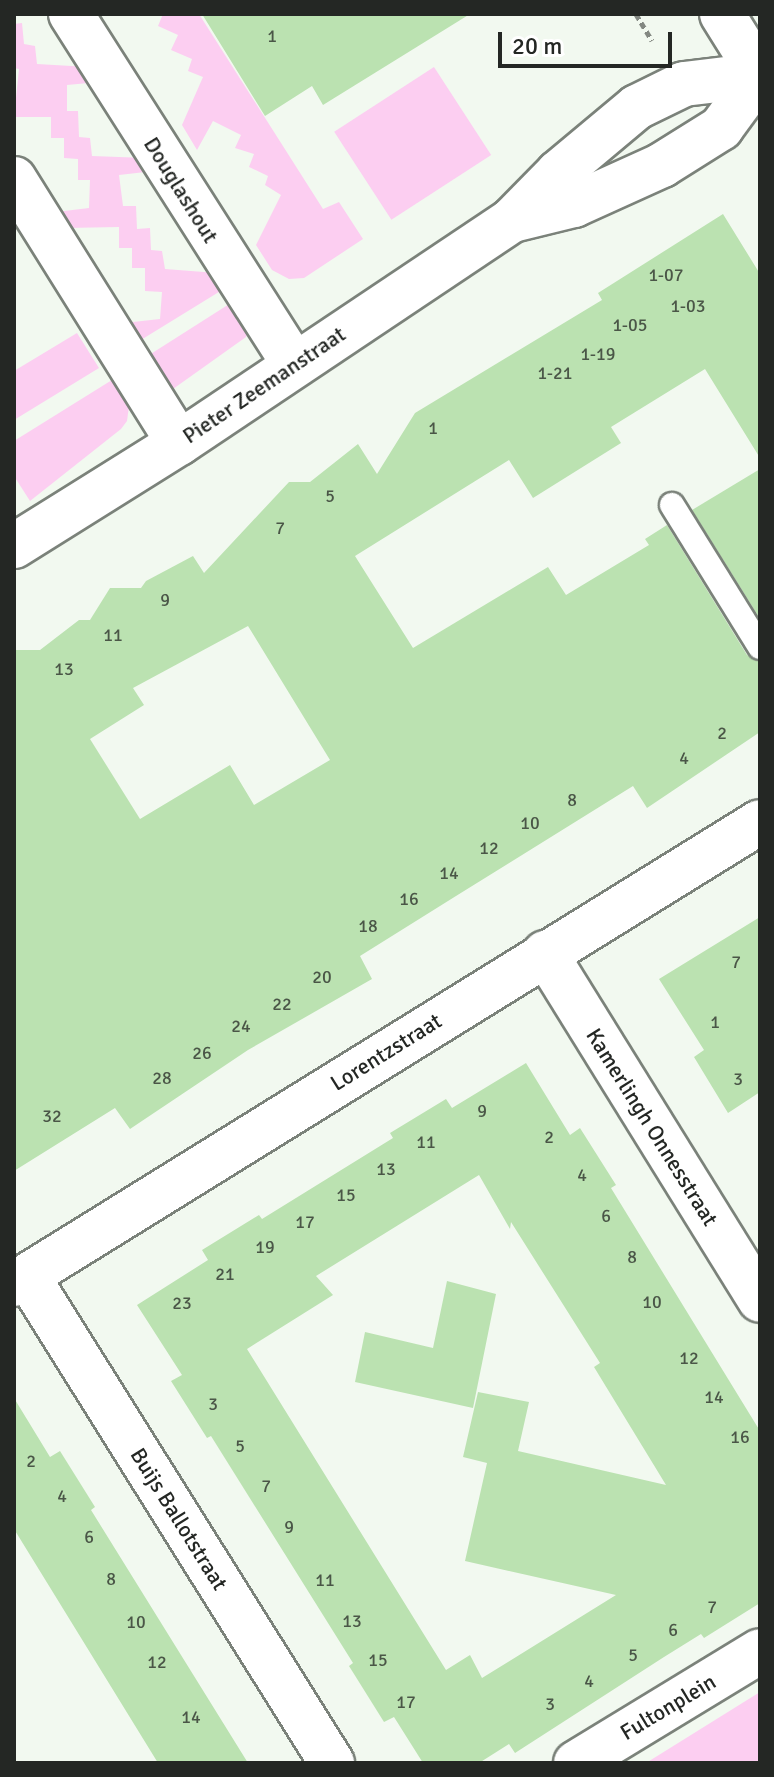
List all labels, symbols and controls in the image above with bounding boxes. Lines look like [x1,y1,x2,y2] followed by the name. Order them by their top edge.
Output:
[502,16,676,66] scale bar
[267,25,277,47] house number: 1
[512,31,562,61] text: 20 m
[138,132,224,248] street label: Douglashout
[649,264,683,286] house number: 1-07
[671,295,705,317] house number: 1-03
[613,314,647,336] house number: 1-05
[178,321,350,449] street label: Pieter Zeemanstraat
[581,343,615,365] house number: 1-19
[538,362,572,384] house number: 1-21
[428,417,438,439] house number: 1
[325,485,335,507] house number: 5
[275,517,285,539] house number: 7
[160,589,170,611] house number: 9
[103,624,123,646] house number: 11
[54,658,74,680] house number: 13
[717,722,727,744] house number: 2
[679,747,689,769] house number: 4
[567,789,577,811] house number: 8
[520,812,540,834] house number: 10
[479,837,499,859] house number: 12
[439,862,459,884] house number: 14
[399,888,419,910] house number: 16
[358,915,378,937] house number: 18
[731,951,741,973] house number: 7
[312,966,332,988] house number: 20
[272,993,292,1015] house number: 22
[326,1007,446,1097] street label: Lorentzstraat
[710,1011,720,1033] house number: 1
[231,1015,251,1037] house number: 24
[580,1023,724,1231] street label: Kamerlingh Onnesstraat
[192,1042,212,1064] house number: 26
[152,1067,172,1089] house number: 28
[733,1068,743,1090] house number: 3
[477,1100,487,1122] house number: 9
[42,1105,62,1127] house number: 32
[544,1126,554,1148] house number: 2
[416,1131,436,1153] house number: 11
[376,1158,396,1180] house number: 13
[577,1164,587,1186] house number: 4
[336,1184,356,1206] house number: 15
[601,1205,611,1227] house number: 6
[295,1211,315,1233] house number: 17
[255,1236,275,1258] house number: 19
[627,1246,637,1268] house number: 8
[215,1263,235,1285] house number: 21
[642,1291,662,1313] house number: 10
[172,1292,192,1314] house number: 23
[679,1347,699,1369] house number: 12
[704,1386,724,1408] house number: 14
[208,1393,218,1415] house number: 3
[730,1426,750,1448] house number: 16
[235,1435,245,1457] house number: 5
[125,1443,233,1595] street label: Buijs Ballotstraat
[26,1450,36,1472] house number: 2
[261,1475,271,1497] house number: 7
[57,1485,67,1507] house number: 4
[284,1516,294,1538] house number: 9
[84,1526,94,1548] house number: 6
[106,1568,116,1590] house number: 8
[315,1569,335,1591] house number: 11
[707,1596,717,1618] house number: 7
[342,1610,362,1632] house number: 13
[126,1611,146,1633] house number: 10
[668,1619,678,1641] house number: 6
[628,1644,638,1666] house number: 5
[368,1649,388,1671] house number: 15
[147,1651,167,1673] house number: 12
[615,1668,721,1746] street label: Fultonplein
[584,1670,594,1692] house number: 4
[396,1691,416,1713] house number: 17
[545,1693,555,1715] house number: 3
[181,1706,201,1728] house number: 14

